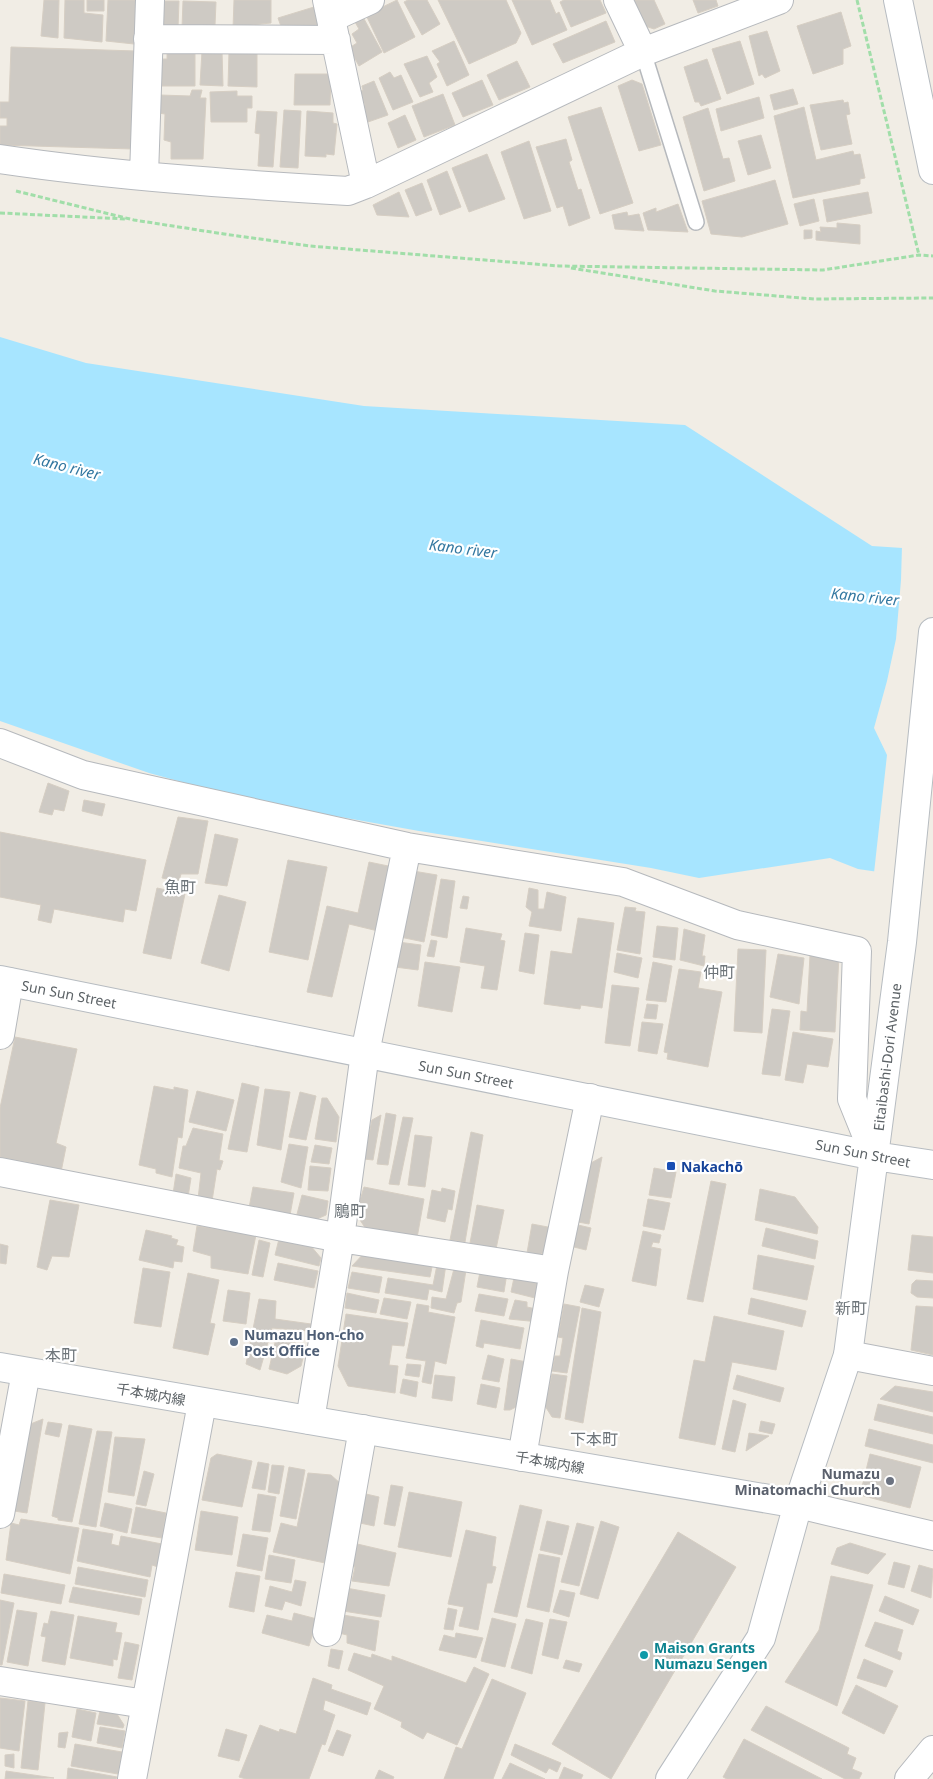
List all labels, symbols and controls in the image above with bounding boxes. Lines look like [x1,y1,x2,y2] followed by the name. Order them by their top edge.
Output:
[31,448,104,484] water label: Kano river
[428,534,499,562] water label: Kano river
[830,582,901,610] water label: Kano river
[164,876,196,898] district label: 魚町
[703,961,735,983] district label: 仲町
[20,975,118,1013] street label: Sun Sun Street
[869,982,906,1132] street label: Eitaibashi-Dori Avenue
[417,1055,515,1093] street label: Sun Sun Street
[814,1134,912,1172] street label: Sun Sun Street
[681,1157,743,1176] place label: Nakachō
[665,1160,677,1172] marker: Nakachō
[334,1200,366,1222] district label: 鵰町
[835,1297,867,1319] district label: 新町
[244,1325,365,1360] place label: Numazu Hon-cho Post Office
[228,1336,240,1348] marker: Numazu Hon-cho Post Office
[45,1344,77,1366] district label: 本町
[115,1379,187,1409] street label: 千本城内線
[570,1428,618,1450] district label: 下本町
[514,1447,586,1477] street label: 千本城内線
[735,1464,880,1499] place label: Numazu Minatomachi Church
[884,1475,896,1487] marker: Numazu Minatomachi Church
[654,1638,768,1673] place label: Maison Grants Numazu Sengen
[638,1649,650,1661] marker: Maison Grants Numazu Sengen

